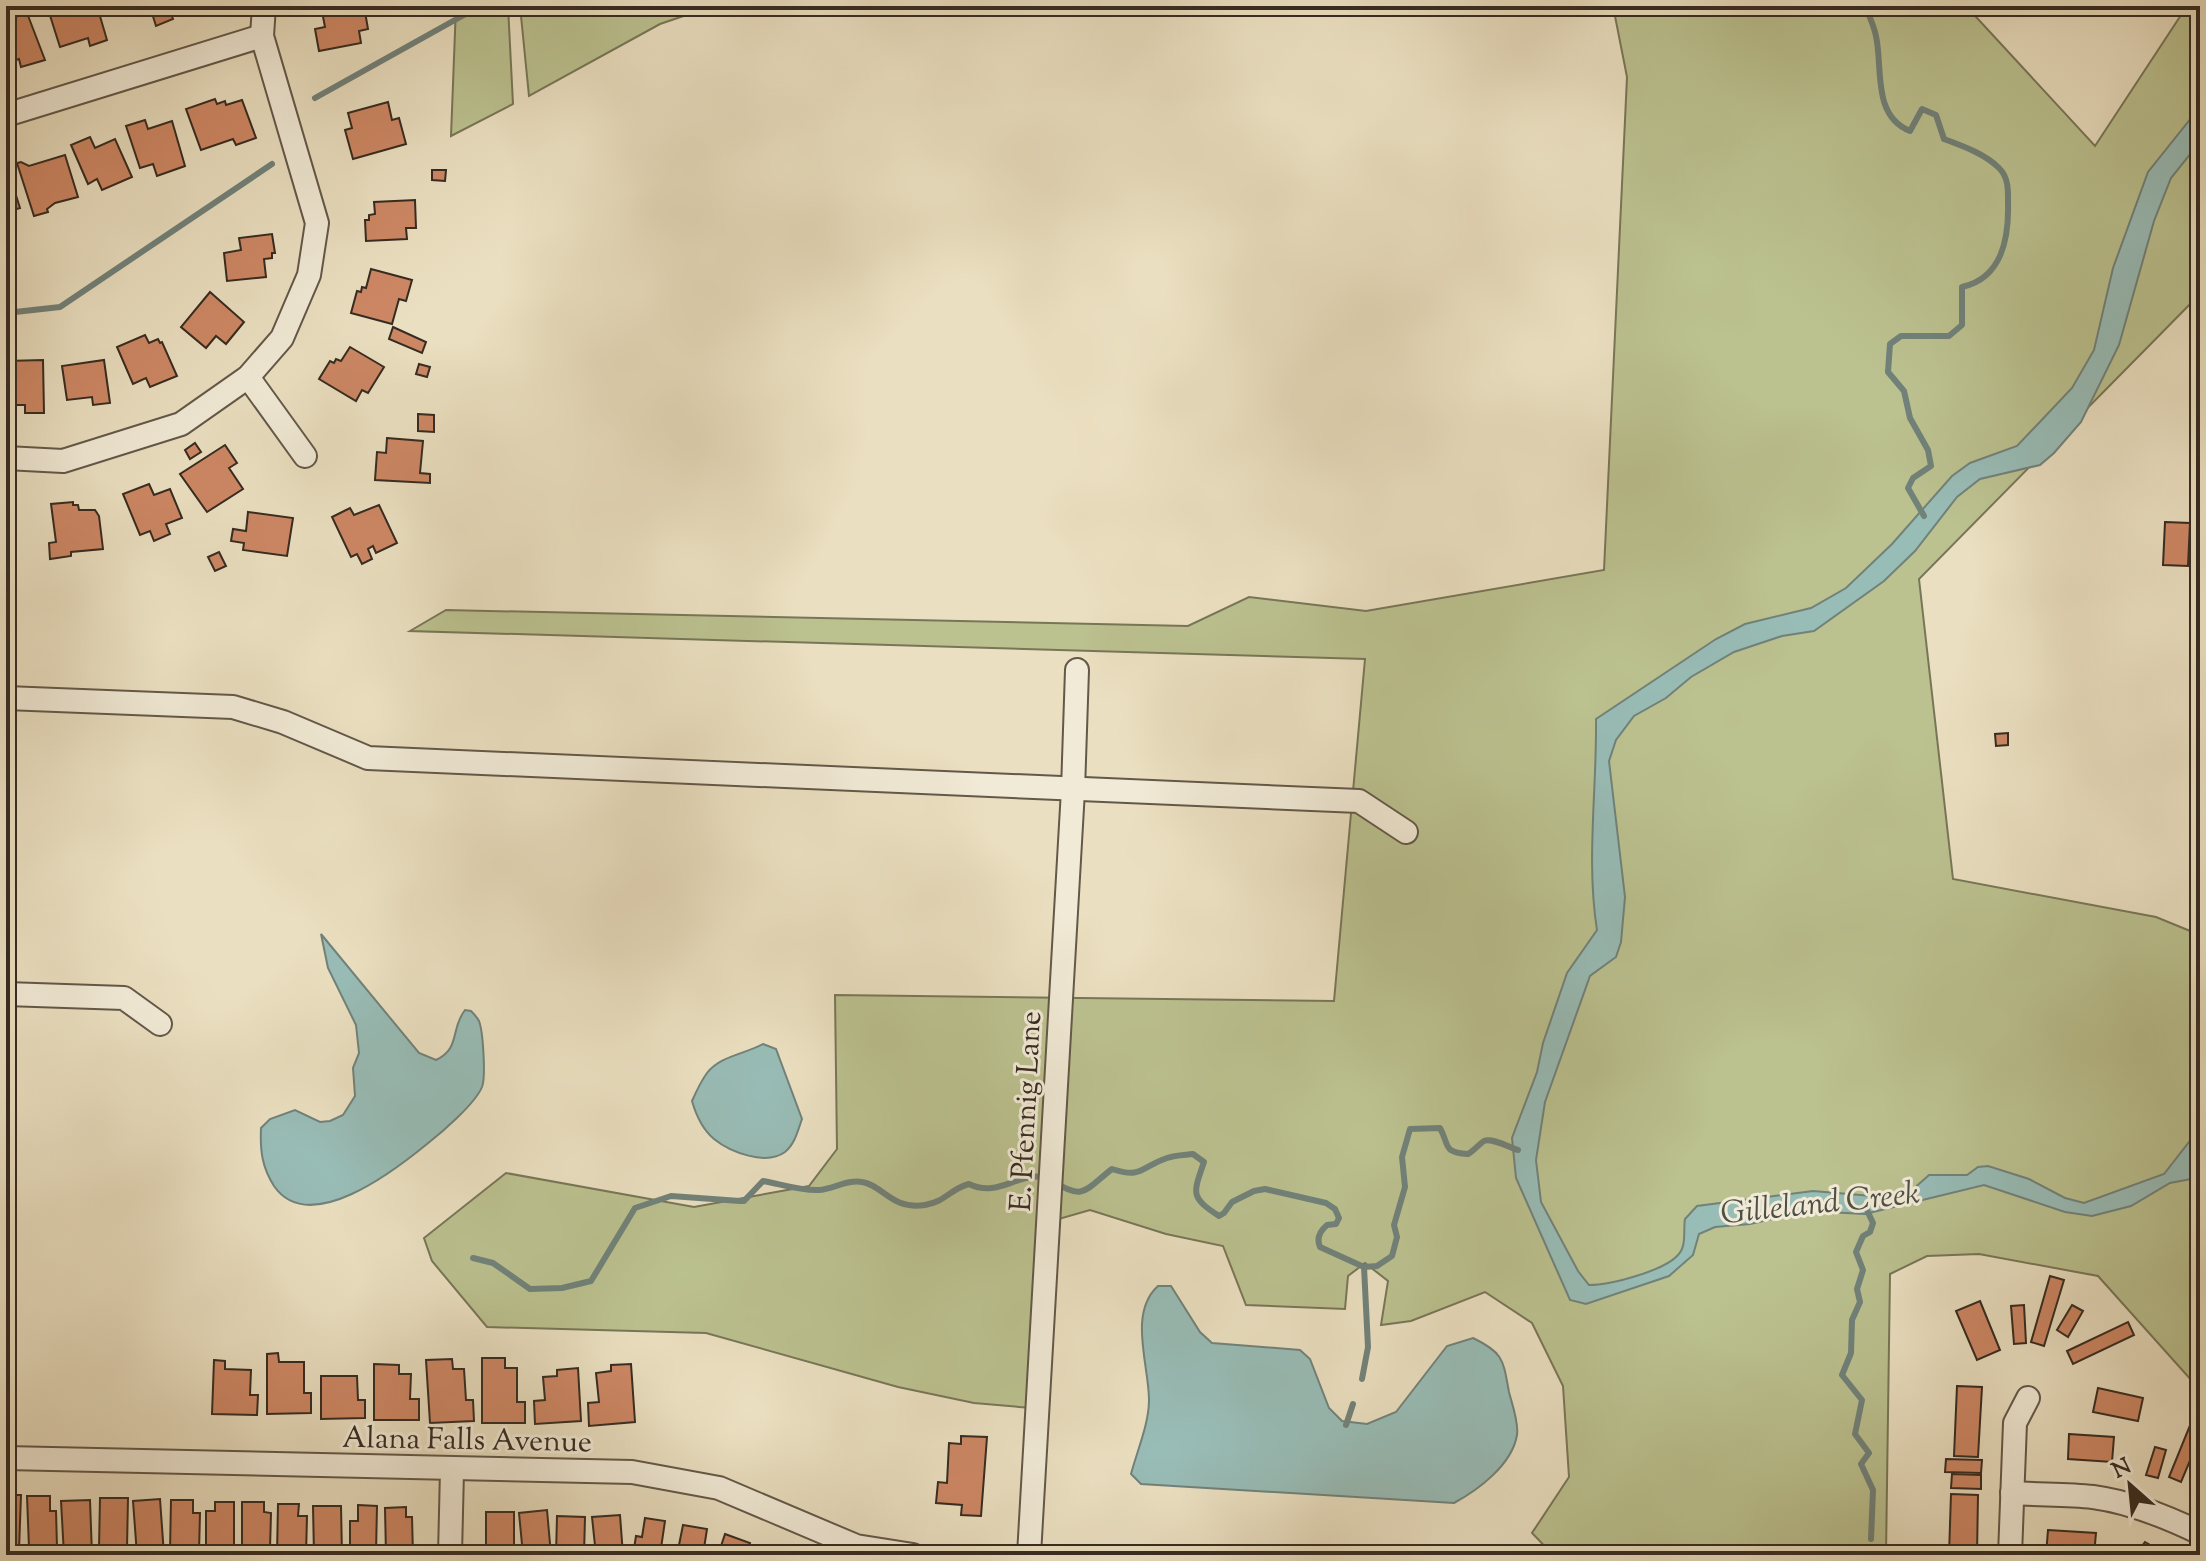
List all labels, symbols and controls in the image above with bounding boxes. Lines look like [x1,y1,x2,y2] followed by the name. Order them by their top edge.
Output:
[1001,1010,1054,1212] street label: E. Pfennig Lane
[1719,1172,1922,1238] water label: Gilleland Creek
[342,1418,592,1465] street label: Alana Falls Avenue
[2090,1445,2170,1525] north arrow
[2107,1451,2138,1488] text: N

